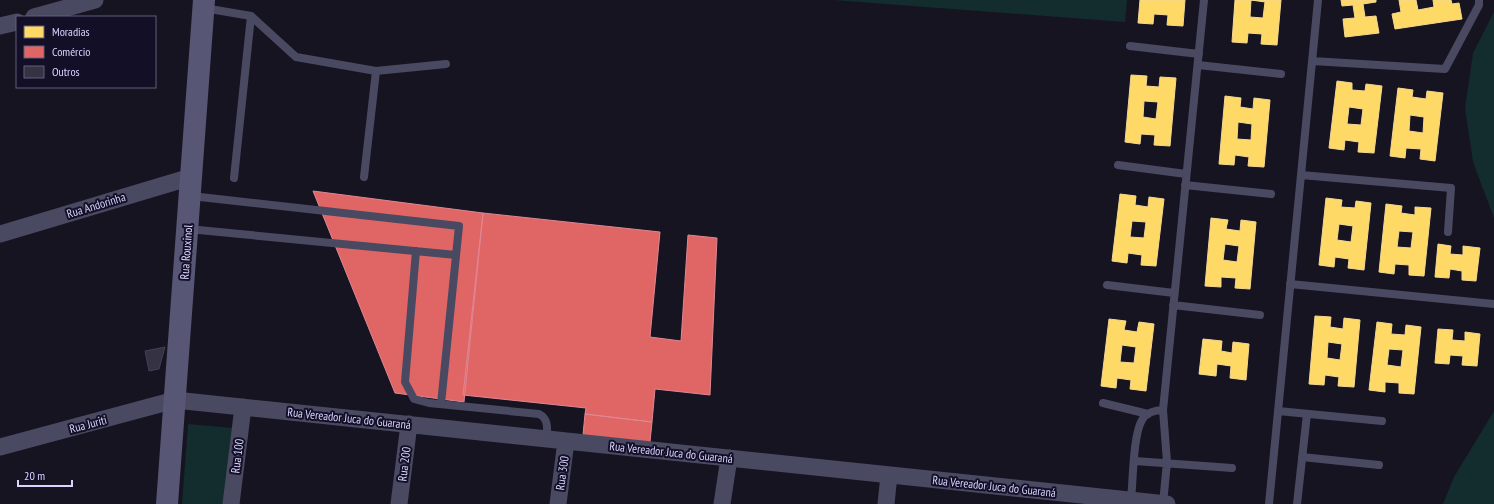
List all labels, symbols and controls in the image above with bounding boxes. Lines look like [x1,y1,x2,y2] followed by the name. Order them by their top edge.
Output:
[16,16,156,88] legend
[52,24,90,39] text: Moradias
[52,44,90,59] text: Comércio
[52,64,80,79] text: Outros
[65,189,127,221] street label: Rua Andorinha
[177,224,195,280] street label: Rua Rouxinol
[287,404,412,432] street label: Rua Vereador Juca do Guaraná
[68,412,108,436] street label: Rua Juriti
[227,438,247,474] street label: Rua 100
[609,438,734,466] street label: Rua Vereador Juca do Guaraná
[394,446,414,482] street label: Rua 200
[552,455,572,491] street label: Rua 300
[18,462,72,488] scale bar
[24,468,45,483] text: 20 m
[932,472,1057,500] street label: Rua Vereador Juca do Guaraná

